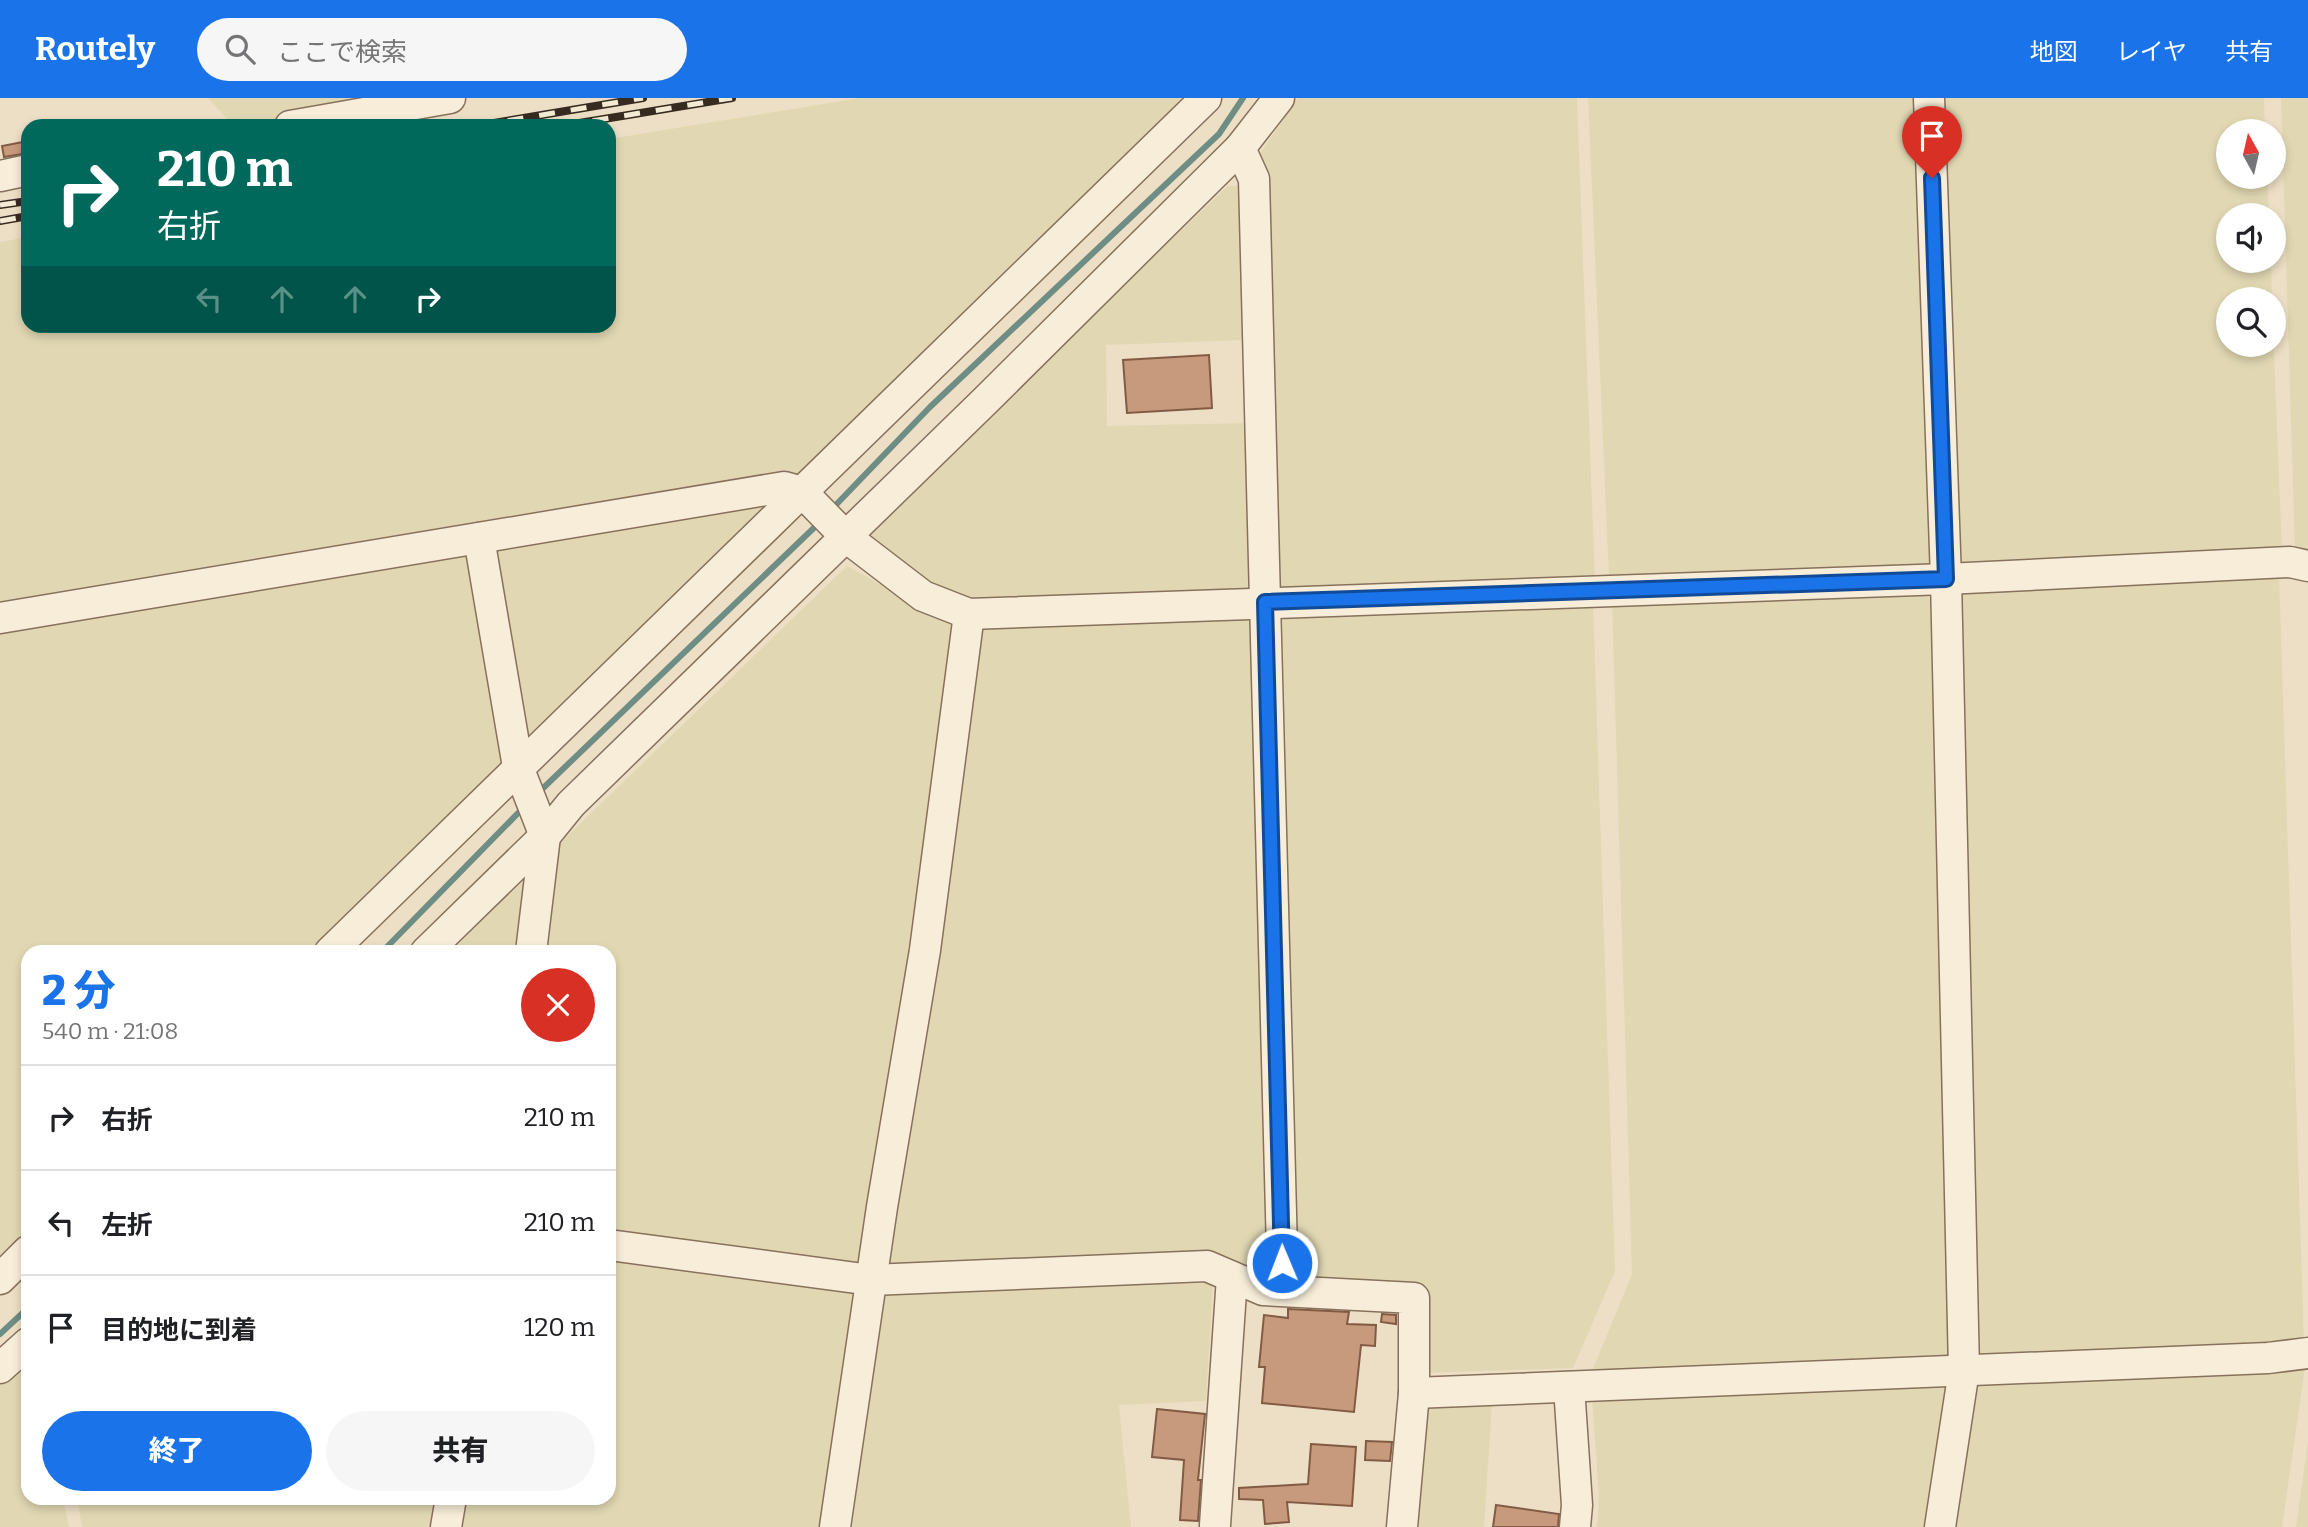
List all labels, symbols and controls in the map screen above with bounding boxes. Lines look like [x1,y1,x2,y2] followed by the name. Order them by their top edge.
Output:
[197,18,687,81] search box
[35,29,155,69] text: Routely
[221,30,259,68] icon: search
[277,37,407,68] text: ここで検索
[2030,38,2078,66] text: 地図
[2116,38,2187,66] text: レイヤ
[2225,38,2273,66] text: 共有
[1902,106,1962,178] pin
[1913,117,1951,155] icon: arrive
[2216,119,2286,189] north arrow
[2216,119,2286,357] map controls
[157,140,292,199] text: 210 m
[42,147,133,238] icon: right
[2216,203,2286,273] button: sound
[157,207,221,245] text: 右折
[190,280,228,318] icon: left
[263,280,301,318] icon: ahead
[336,280,374,318] icon: ahead
[409,280,447,318] icon: right
[2216,287,2286,357] button: search
[42,966,115,1016] text: 2 分
[521,968,595,1042] button: close
[42,1017,178,1045] text: 540 m · 21:08
[42,1099,80,1137] icon: right
[524,1102,595,1133] text: 210 m
[101,1105,153,1136] text: 右折
[42,1204,80,1242] icon: left
[524,1207,595,1238] text: 210 m
[101,1210,153,1241] text: 左折
[1245,1226,1319,1300] position arrow
[42,1309,80,1347] icon: arrive
[524,1312,595,1343] text: 120 m
[101,1315,257,1346] text: 目的地に到着
[42,1411,312,1491] button: 終了
[326,1411,595,1491] button: 共有

